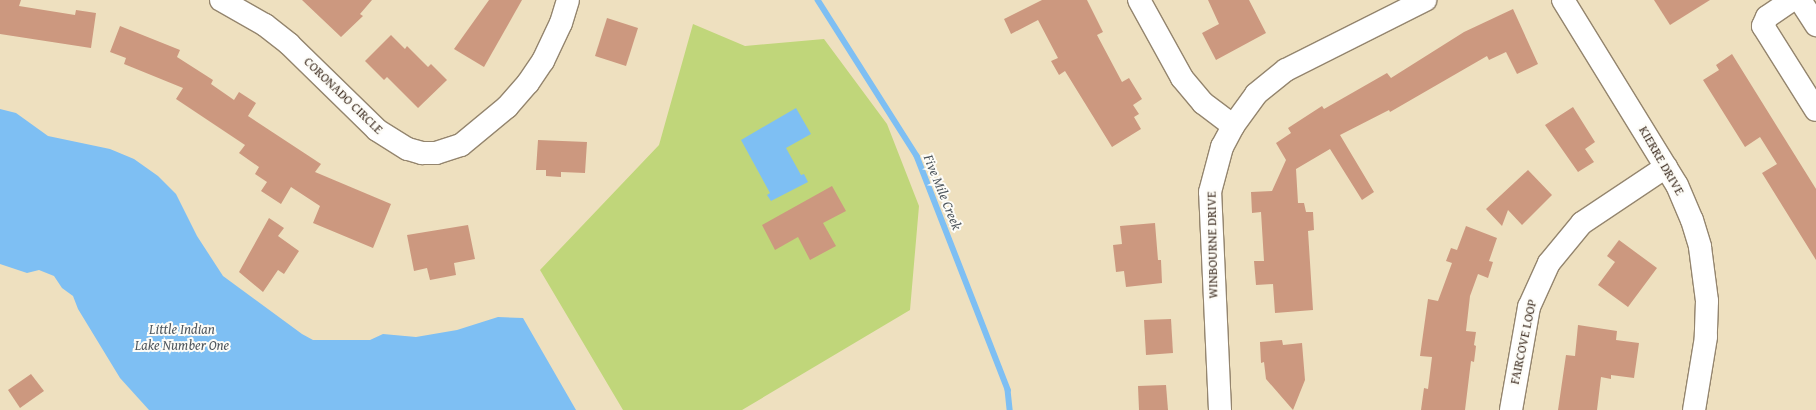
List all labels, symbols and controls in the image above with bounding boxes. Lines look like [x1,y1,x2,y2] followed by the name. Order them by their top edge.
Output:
[300,54,386,138] street label: CORONADO CIRCLE
[1635,124,1687,198] street label: KIERRE DRIVE
[920,152,966,232] water label: Five Mile Creek
[1204,191,1222,299] street label: WINBOURNE DRIVE
[1507,298,1541,386] street label: FAIRCOVE LOOP
[135,321,229,354] water label: Little Indian Lake Number One

